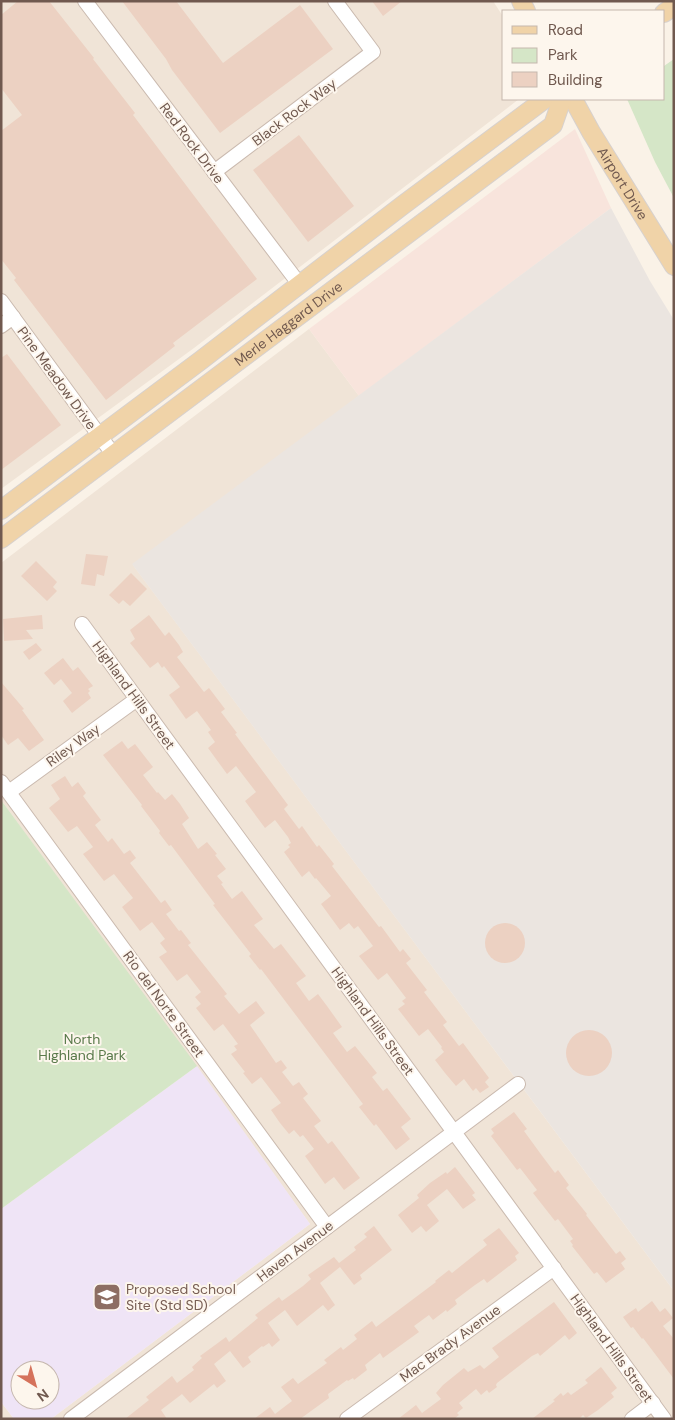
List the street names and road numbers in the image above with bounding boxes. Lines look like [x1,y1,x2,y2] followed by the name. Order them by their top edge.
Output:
[248,74,340,150] street label: Black Rock Way
[156,99,228,187] street label: Red Rock Drive
[593,144,652,223] street label: Airport Drive
[230,277,346,370] street label: Merle Haggard Drive
[14,323,100,433] street label: Pine Meadow Drive
[89,637,179,753] street label: Highland Hills Street
[43,719,104,771] street label: Riley Way
[119,947,209,1061] street label: Rio del Norte Street
[328,963,418,1079] street label: Highland Hills Street
[253,1216,337,1286] street label: Haven Avenue
[567,1290,657,1406] street label: Highland Hills Street
[396,1300,504,1386] street label: Mac Brady Avenue

